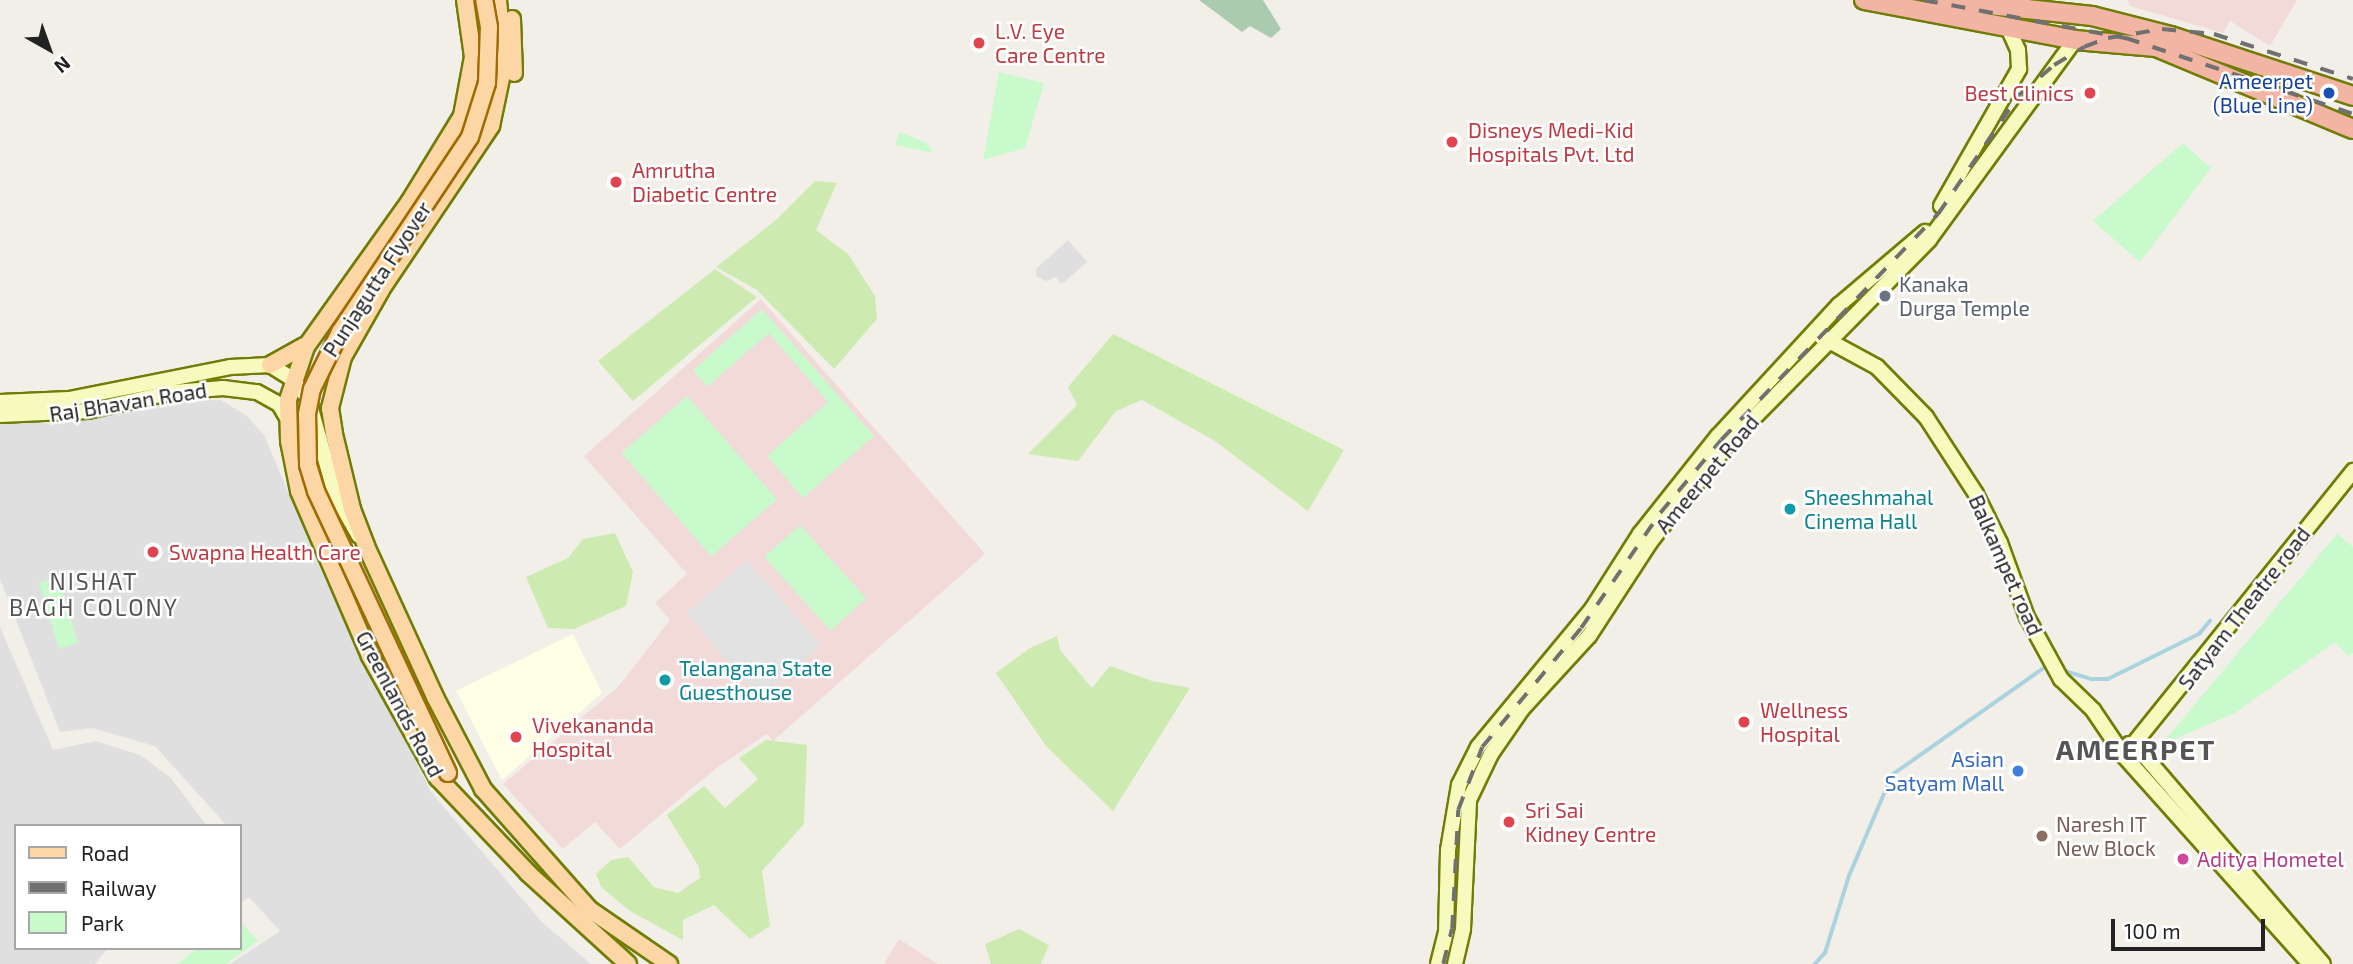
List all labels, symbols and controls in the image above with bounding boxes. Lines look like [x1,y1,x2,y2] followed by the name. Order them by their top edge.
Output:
[14,14,84,84] north arrow
[995,18,1105,68] place label: L.V. Eye Care Centre
[969,33,989,53] marker: L.V. Eye Care Centre
[50,52,75,79] text: N
[2213,68,2313,118] place label: Ameerpet (Blue Line)
[1965,80,2074,106] place label: Best Clinics
[2080,83,2100,103] marker: Best Clinics
[2319,83,2339,103] marker: Ameerpet (Blue Line)
[1468,117,1634,167] place label: Disneys Medi-Kid Hospitals Pvt. Ltd
[1442,132,1462,152] marker: Disneys Medi-Kid Hospitals Pvt. Ltd
[632,157,777,207] place label: Amrutha Diabetic Centre
[606,172,626,192] marker: Amrutha Diabetic Centre
[317,197,437,361] street label: Punjagutta Flyover
[1899,271,2030,321] place label: Kanaka Durga Temple
[1877,288,1893,304] marker: Kanaka Durga Temple
[48,377,208,427] street label: Raj Bhavan Road
[1650,410,1764,538] street label: Ameerpet Road
[1804,484,1933,534] place label: Sheeshmahal Cinema Hall
[1964,491,2048,639] street label: Balkampet road
[1782,501,1798,517] marker: Sheeshmahal Cinema Hall
[2173,521,2315,695] street label: Satyam Theatre road
[169,539,361,565] place label: Swapna Health Care
[143,542,163,562] marker: Swapna Health Care
[10,567,178,621] district label: NISHAT BAGH COLONY
[351,627,449,781] street label: Greenlands Road
[679,655,832,705] place label: Telangana State Guesthouse
[657,672,673,688] marker: Telangana State Guesthouse
[1760,697,1848,747] place label: Wellness Hospital
[532,712,654,762] place label: Vivekananda Hospital
[1734,712,1754,732] marker: Wellness Hospital
[506,727,526,747] marker: Vivekananda Hospital
[2057,732,2215,766] district label: AMEERPET
[1885,746,2004,796] place label: Asian Satyam Mall
[2010,763,2026,779] marker: Asian Satyam Mall
[1525,797,1657,847] place label: Sri Sai Kidney Centre
[2056,811,2156,861] place label: Naresh IT New Block
[1499,812,1519,832] marker: Sri Sai Kidney Centre
[14,824,242,950] legend
[2034,828,2050,844] marker: Naresh IT New Block
[81,840,129,865] text: Road
[2197,846,2344,872] place label: Aditya Hometel
[2175,851,2191,867] marker: Aditya Hometel
[81,875,157,900] text: Railway
[2115,904,2269,948] scale bar
[81,910,124,935] text: Park
[2124,918,2181,943] text: 100 m

